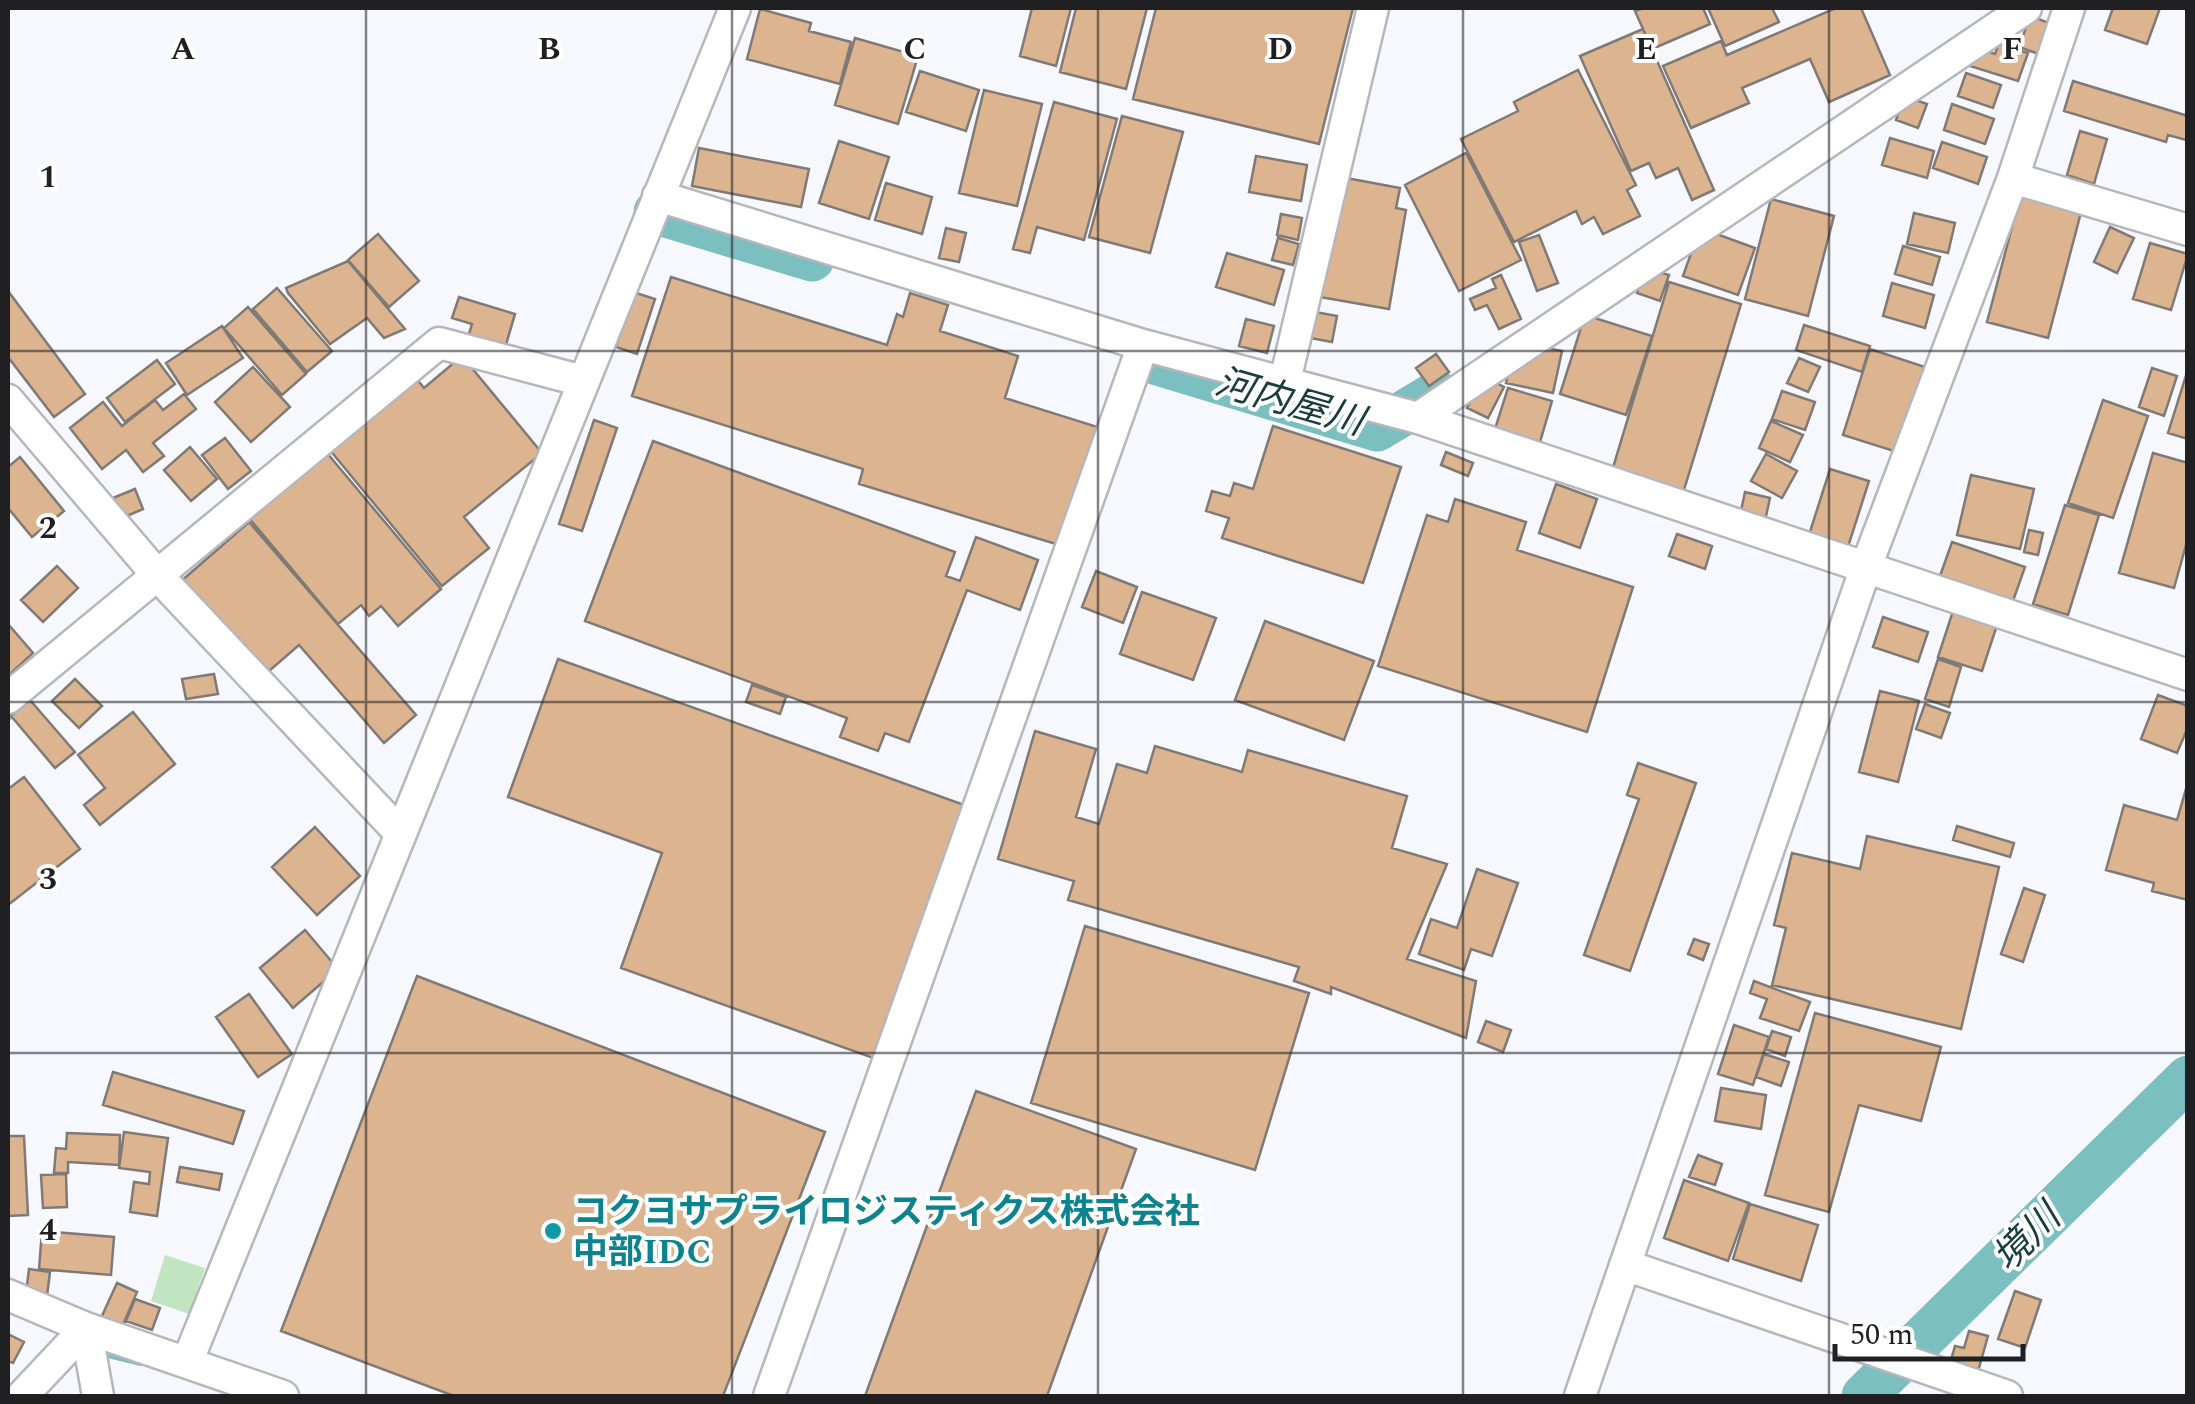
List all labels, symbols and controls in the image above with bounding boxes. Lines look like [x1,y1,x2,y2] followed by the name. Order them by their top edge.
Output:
[171,25,196,74] text: A
[538,25,560,74] text: B
[904,25,926,74] text: C
[1267,25,1293,74] text: D
[1635,25,1657,74] text: E
[2002,25,2022,74] text: F
[39,153,57,202] text: 1
[1208,354,1374,453] water label: 河内屋川
[39,504,57,553] text: 2
[39,855,57,904] text: 3
[573,1186,1200,1279] place label: コクヨサプライロジスティクス株式会社 中部IDC
[1980,1188,2078,1286] water label: 境川
[39,1206,57,1255] text: 4
[542,1220,564,1242] marker: コクヨサプライロジスティクス株式会社 中部IDC
[1835,1299,2022,1361] scale bar
[1850,1312,1913,1358] text: 50 m

